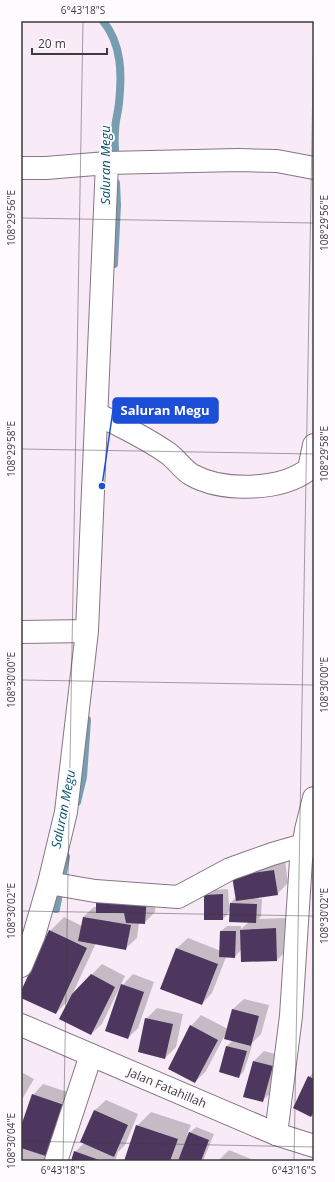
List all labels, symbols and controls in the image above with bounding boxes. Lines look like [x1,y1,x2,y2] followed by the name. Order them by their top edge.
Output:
[61,3,105,17] text: 6°43'18"S
[32,30,107,56] scale bar
[38,35,66,52] text: 20 m
[96,125,114,205] water label: Saluran Megu
[4,190,18,246] text: 108°29'56"E
[317,195,331,251] text: 108°29'56"E
[113,398,218,423] callout: Saluran Megu
[120,401,210,419] text: Saluran Megu
[4,421,18,477] text: 108°29'58"E
[317,426,331,482] text: 108°29'58"E
[4,652,18,708] text: 108°30'00"E
[317,657,331,713] text: 108°30'00"E
[47,768,80,850] water label: Saluran Megu
[4,883,18,939] text: 108°30'02"E
[317,888,331,944] text: 108°30'02"E
[124,1063,209,1112] street label: Jalan Fatahillah
[4,1113,18,1169] text: 108°30'04"E
[41,1163,85,1177] text: 6°43'18"S
[272,1163,316,1177] text: 6°43'16"S

